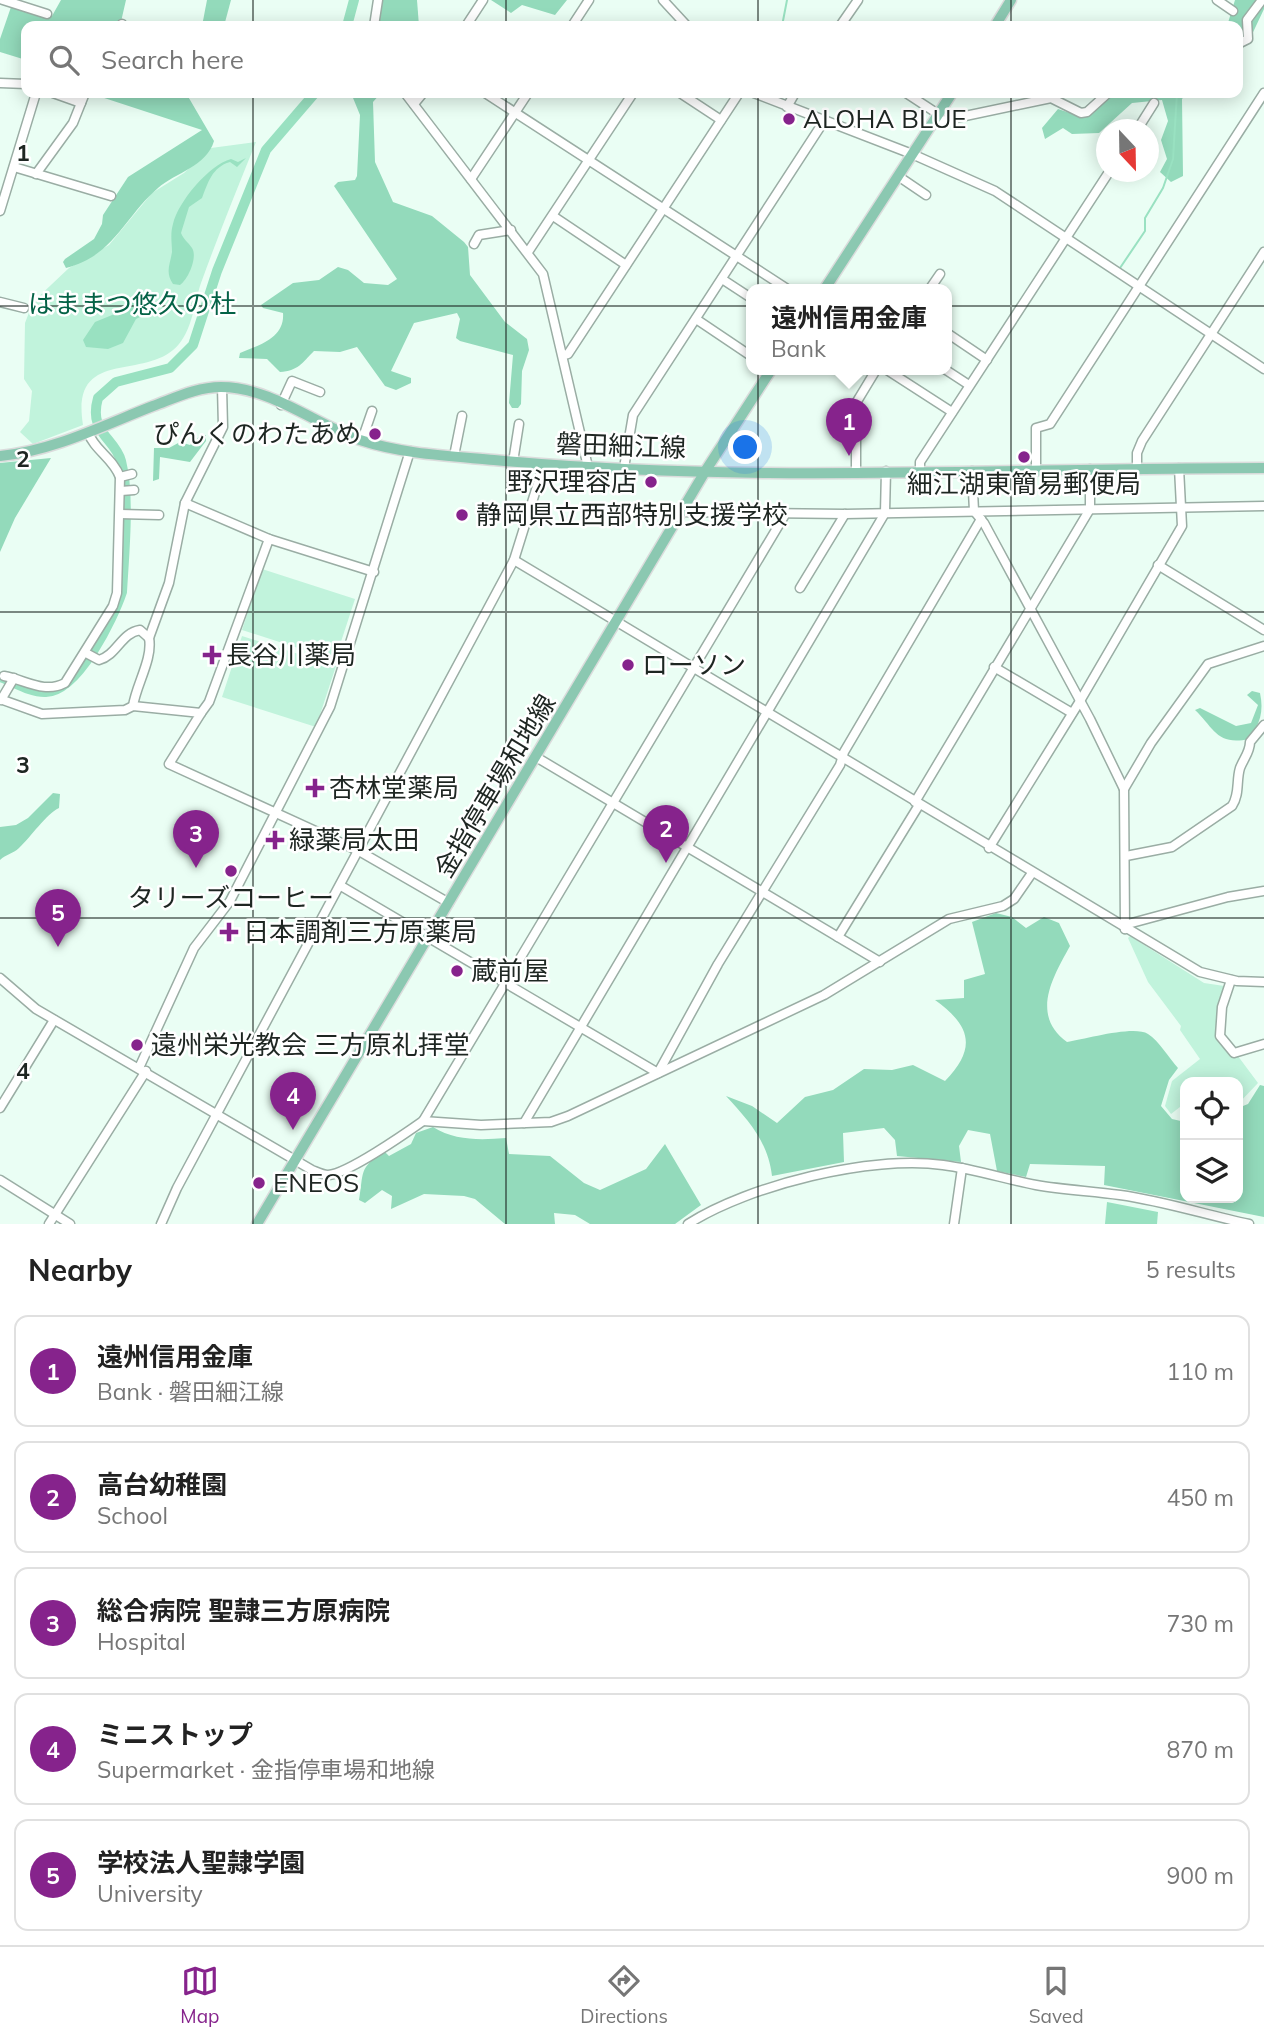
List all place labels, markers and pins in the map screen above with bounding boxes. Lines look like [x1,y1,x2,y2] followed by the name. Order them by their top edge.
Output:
[803,102,967,135] place label: ALOHA BLUE
[781,111,797,127] marker: ALOHA BLUE
[826,398,872,456] pin: 1
[153,417,361,450] place label: ぴんくのわたあめ
[367,426,383,442] marker: ぴんくのわたあめ
[1016,449,1032,465] marker: 細江湖東簡易郵便局
[507,465,637,498] place label: 野沢理容店
[907,467,1141,500] place label: 細江湖東簡易郵便局
[643,474,659,490] marker: 野沢理容店
[476,498,788,531] place label: 静岡県立西部特別支援学校
[454,507,470,523] marker: 静岡県立西部特別支援学校
[226,638,356,671] place label: 長谷川薬局
[204,647,220,663] marker: 長谷川薬局
[642,648,746,681] place label: ローソン
[620,657,636,673] marker: ローソン
[329,771,459,804] place label: 杏林堂薬局
[307,780,323,796] marker: 杏林堂薬局
[643,805,689,863] pin: 2
[173,810,219,868] pin: 3
[289,823,419,856] place label: 緑薬局太田
[267,832,283,848] marker: 緑薬局太田
[223,863,239,879] marker: タリーズコーヒー
[128,881,334,914] place label: タリーズコーヒー
[35,889,81,947] pin: 5
[243,915,477,948] place label: 日本調剤三方原薬局
[221,924,237,940] marker: 日本調剤三方原薬局
[471,954,549,987] place label: 蔵前屋
[449,963,465,979] marker: 蔵前屋
[151,1028,470,1061] place label: 遠州栄光教会 三方原礼拝堂
[129,1037,145,1053] marker: 遠州栄光教会 三方原礼拝堂
[270,1072,316,1130] pin: 4
[273,1166,359,1199] place label: ENEOS
[251,1175,267,1191] marker: ENEOS

